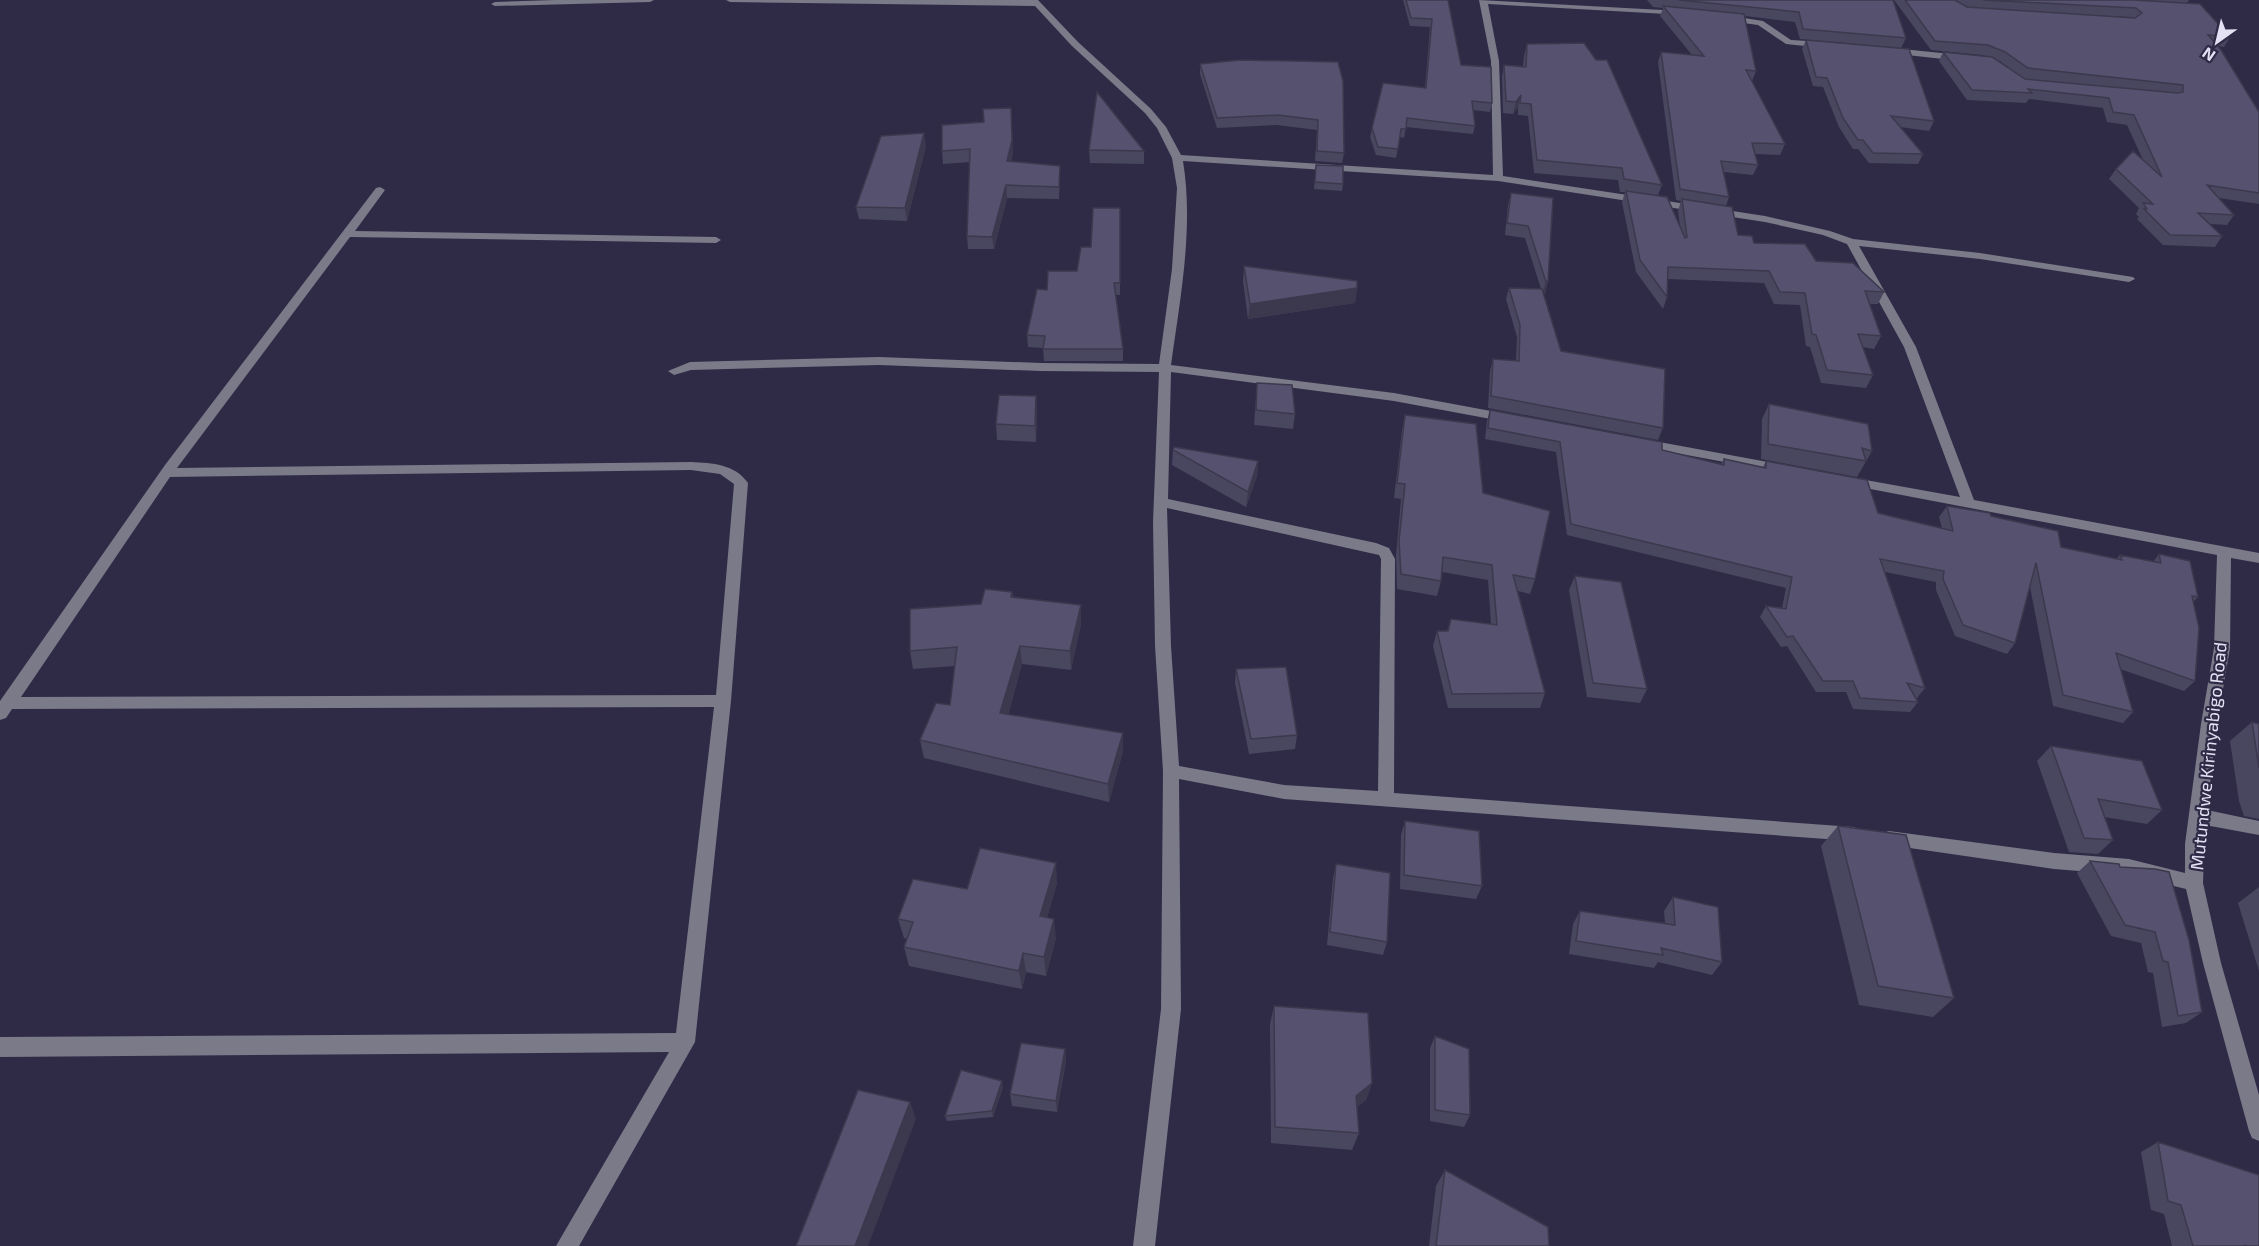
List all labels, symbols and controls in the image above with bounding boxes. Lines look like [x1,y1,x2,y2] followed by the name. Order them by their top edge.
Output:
[2187,12,2247,72] north arrow
[2198,44,2218,66] text: N
[2185,641,2231,871] street label: Mutundwe Kirinyabigo Road

